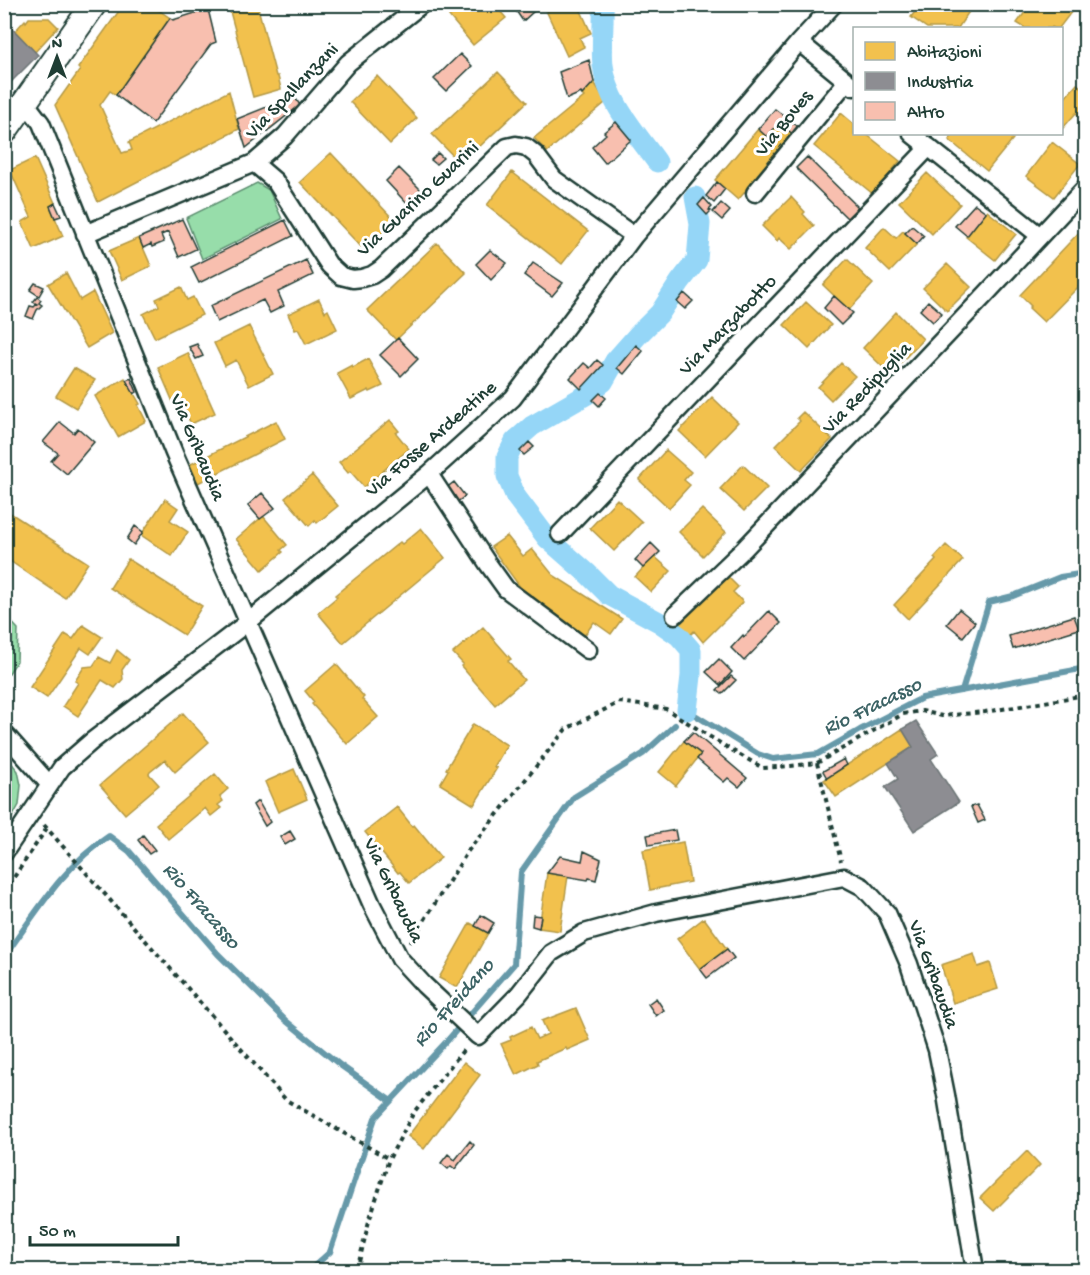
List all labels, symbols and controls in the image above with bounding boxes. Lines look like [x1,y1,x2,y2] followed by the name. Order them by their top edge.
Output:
[27,27,87,87] north arrow
[853,27,1063,135] legend
[52,36,63,55] text: N
[241,39,345,146] street label: Via Spallanzani
[907,43,982,64] text: Abitazioni
[907,73,974,94] text: Industria
[751,86,819,162] street label: Via Boves
[907,103,945,124] text: Altro
[352,137,485,263] street label: Via Guarino Guarini
[675,271,783,382] street label: Via Marzabotto
[818,338,918,440] street label: Via Redipuglia
[361,376,503,504] street label: Via Fosse Ardeatine
[163,390,229,506] street label: Via Gribaudia
[820,673,927,743] water label: Rio Fracasso
[356,834,428,948] street label: Via Gribaudia
[156,859,245,956] water label: Rio Fracasso
[901,917,963,1033] street label: Via Gribaudia
[409,954,502,1053] water label: Rio Freidano
[30,1209,178,1247] scale bar
[39,1222,76,1243] text: 50 m

